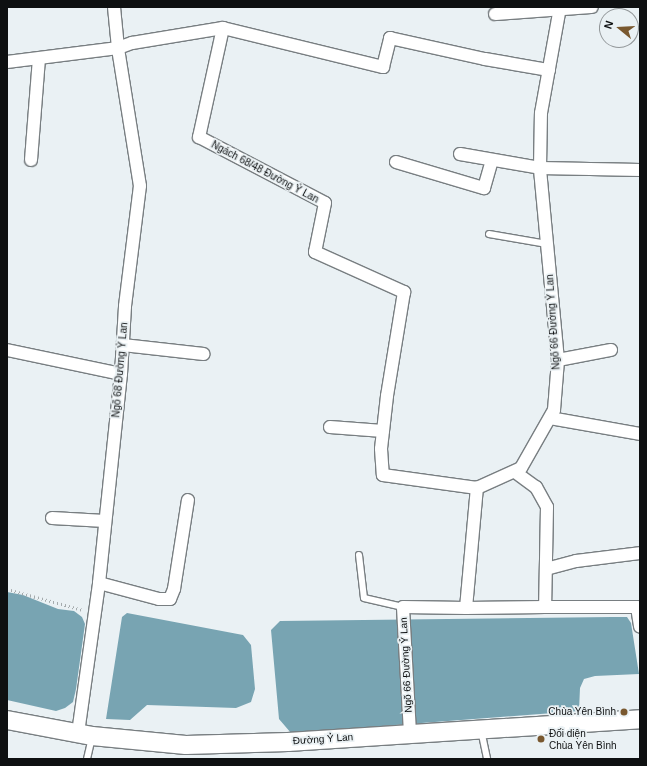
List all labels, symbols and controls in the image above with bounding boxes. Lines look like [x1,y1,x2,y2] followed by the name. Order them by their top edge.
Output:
[599,8,639,48] north arrow
[602,19,615,30] text: N
[209,139,321,205] street label: Ngách 68/48 Đường Ỷ Lan
[544,274,562,370] street label: Ngõ 66 Đường Ỷ Lan
[110,322,130,418] street label: Ngõ 68 Đường Ỷ Lan
[398,617,414,713] street label: Ngõ 66 Đường Ỷ Lan
[548,706,616,718] place label: Chùa Yên Bình
[619,707,629,717] marker: Chùa Yên Bình
[549,727,617,750] place label: Đối diện Chùa Yên Bình
[292,731,354,747] street label: Đường Ỷ Lan
[536,734,546,744] marker: Đối diện Chùa Yên Bình

